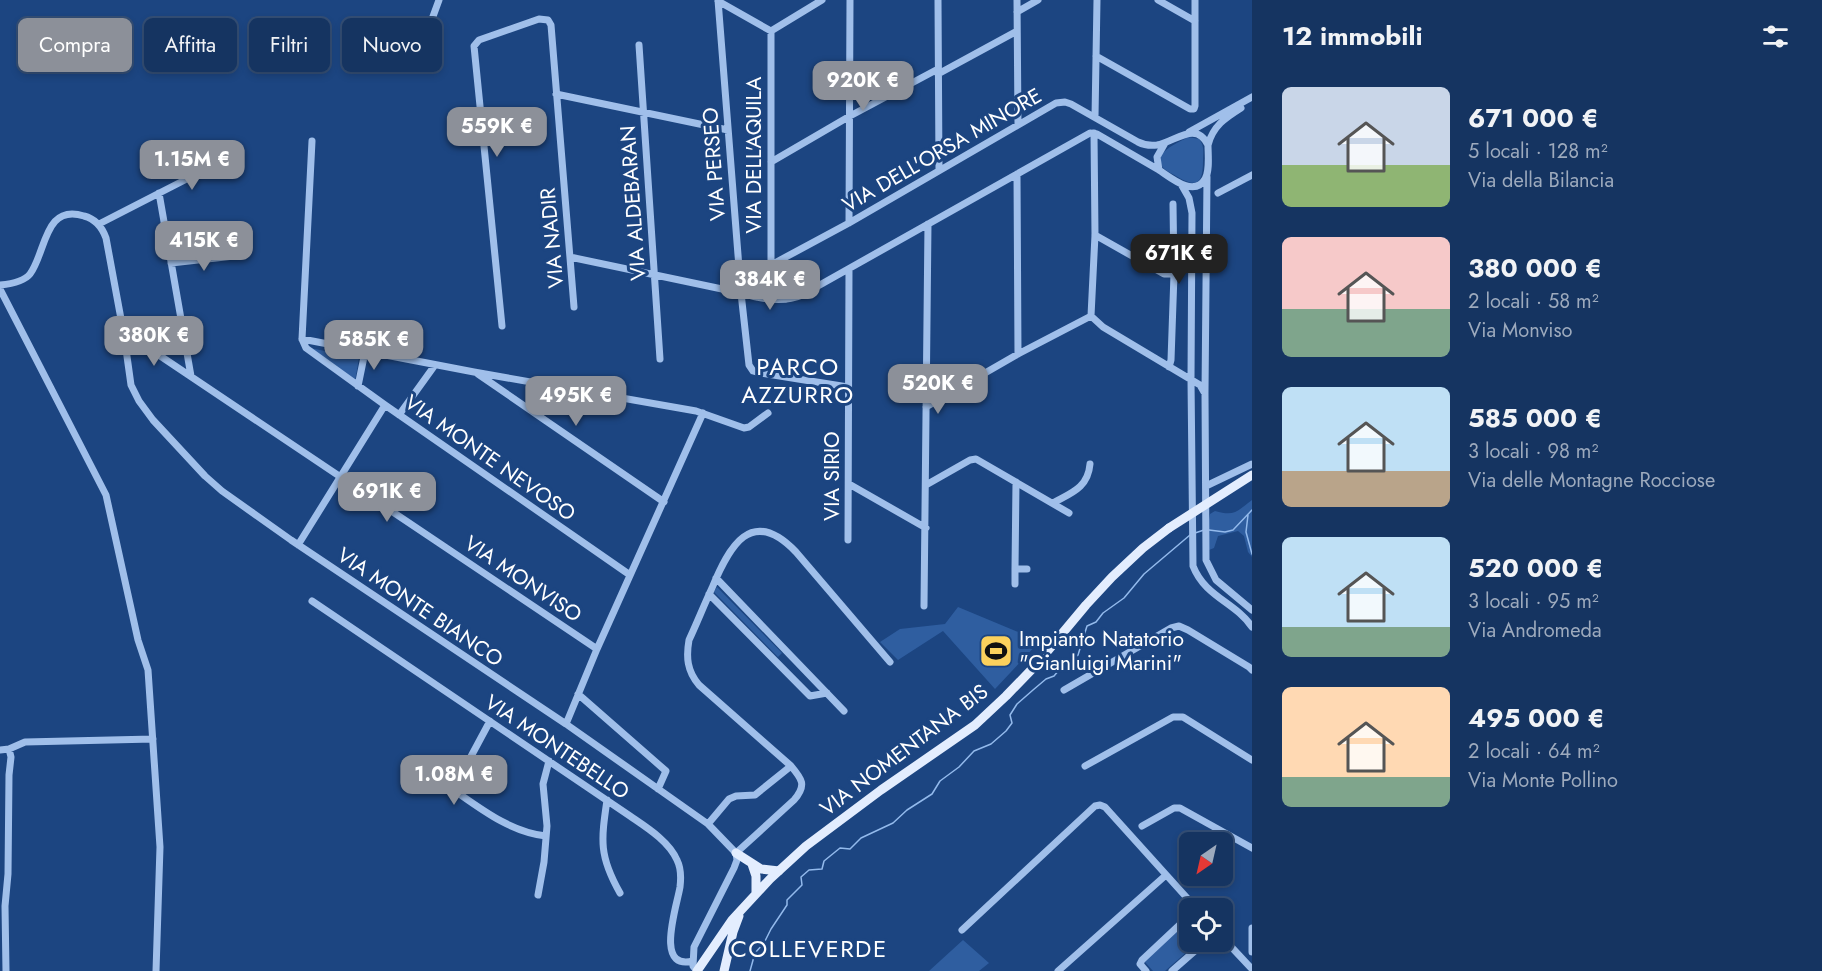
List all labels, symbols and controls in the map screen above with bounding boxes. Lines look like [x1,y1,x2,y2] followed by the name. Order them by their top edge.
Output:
[1282,17,1423,55] text: 12 immobili
[18,18,132,72] chip: Compra
[144,18,237,72] chip: Affitta
[249,18,330,72] chip: Filtri
[342,18,442,72] chip: Nuovo
[1759,20,1792,53] icon: filters
[814,61,912,112] pin: 920K €
[827,66,899,95] text: 920K €
[739,76,769,233] street label: VIA DELL'AQUILA
[837,81,1047,219] street label: VIA DELL'ORSA MINORE
[1468,99,1599,137] text: 671 000 €
[695,106,733,222] street label: VIA PERSEO
[448,107,546,158] pin: 559K €
[1330,111,1402,183] icon: home
[461,112,533,141] text: 559K €
[613,124,653,282] street label: VIA ALDEBARAN
[1468,137,1608,166] text: 5 locali · 128 m²
[137,140,247,191] pin: 1.15M €
[154,145,230,174] text: 1.15M €
[1468,166,1614,195] text: Via della Bilancia
[533,186,571,289] street label: VIA NADIR
[155,221,253,272] pin: 415K €
[169,226,239,255] text: 415K €
[1130,234,1228,285] pin: 671K €
[1145,239,1213,268] text: 671K €
[1468,249,1602,287] text: 380 000 €
[721,260,819,311] pin: 384K €
[1330,261,1402,333] icon: home
[734,265,806,294] text: 384K €
[1468,287,1599,316] text: 2 locali · 58 m²
[105,316,203,367] pin: 380K €
[1468,316,1573,345] text: Via Monviso
[325,320,423,371] pin: 585K €
[118,321,190,350] text: 380K €
[338,325,410,354] text: 585K €
[741,349,855,412] district label: PARCO AZZURRO
[889,364,987,415] pin: 520K €
[902,369,974,398] text: 520K €
[527,376,625,427] pin: 495K €
[539,381,613,410] text: 495K €
[398,388,582,528] street label: VIA MONTE NEVOSO
[1468,399,1602,437] text: 585 000 €
[1330,411,1402,483] icon: home
[817,431,847,521] street label: VIA SIRIO
[1468,437,1598,466] text: 3 locali · 98 m²
[1468,466,1715,495] text: Via delle Montagne Rocciose
[338,472,436,523] pin: 691K €
[352,477,422,506] text: 691K €
[458,528,588,630] street label: VIA MONVISO
[331,540,509,674] street label: VIA MONTE BIANCO
[1468,549,1603,587] text: 520 000 €
[1330,561,1402,633] icon: home
[1468,587,1599,616] text: 3 locali · 95 m²
[1468,616,1602,645] text: Via Andromeda
[1019,624,1184,678] place label: Impianto Natatorio "Gianluigi Marini"
[978,633,1014,669] sports icon: Impianto Natatorio "Gianluigi Marini"
[814,677,994,823] street label: VIA NOMENTANA BIS
[479,687,635,807] street label: VIA MONTEBELLO
[1468,699,1605,737] text: 495 000 €
[1330,711,1402,783] icon: home
[1468,737,1600,766] text: 2 locali · 64 m²
[399,755,509,806] pin: 1.08M €
[414,760,494,789] text: 1.08M €
[1468,766,1618,795] text: Via Monte Pollino
[1179,832,1233,886] north arrow
[1179,832,1233,952] map controls
[1179,898,1233,952] button: locate
[730,931,888,966] district label: COLLEVERDE

